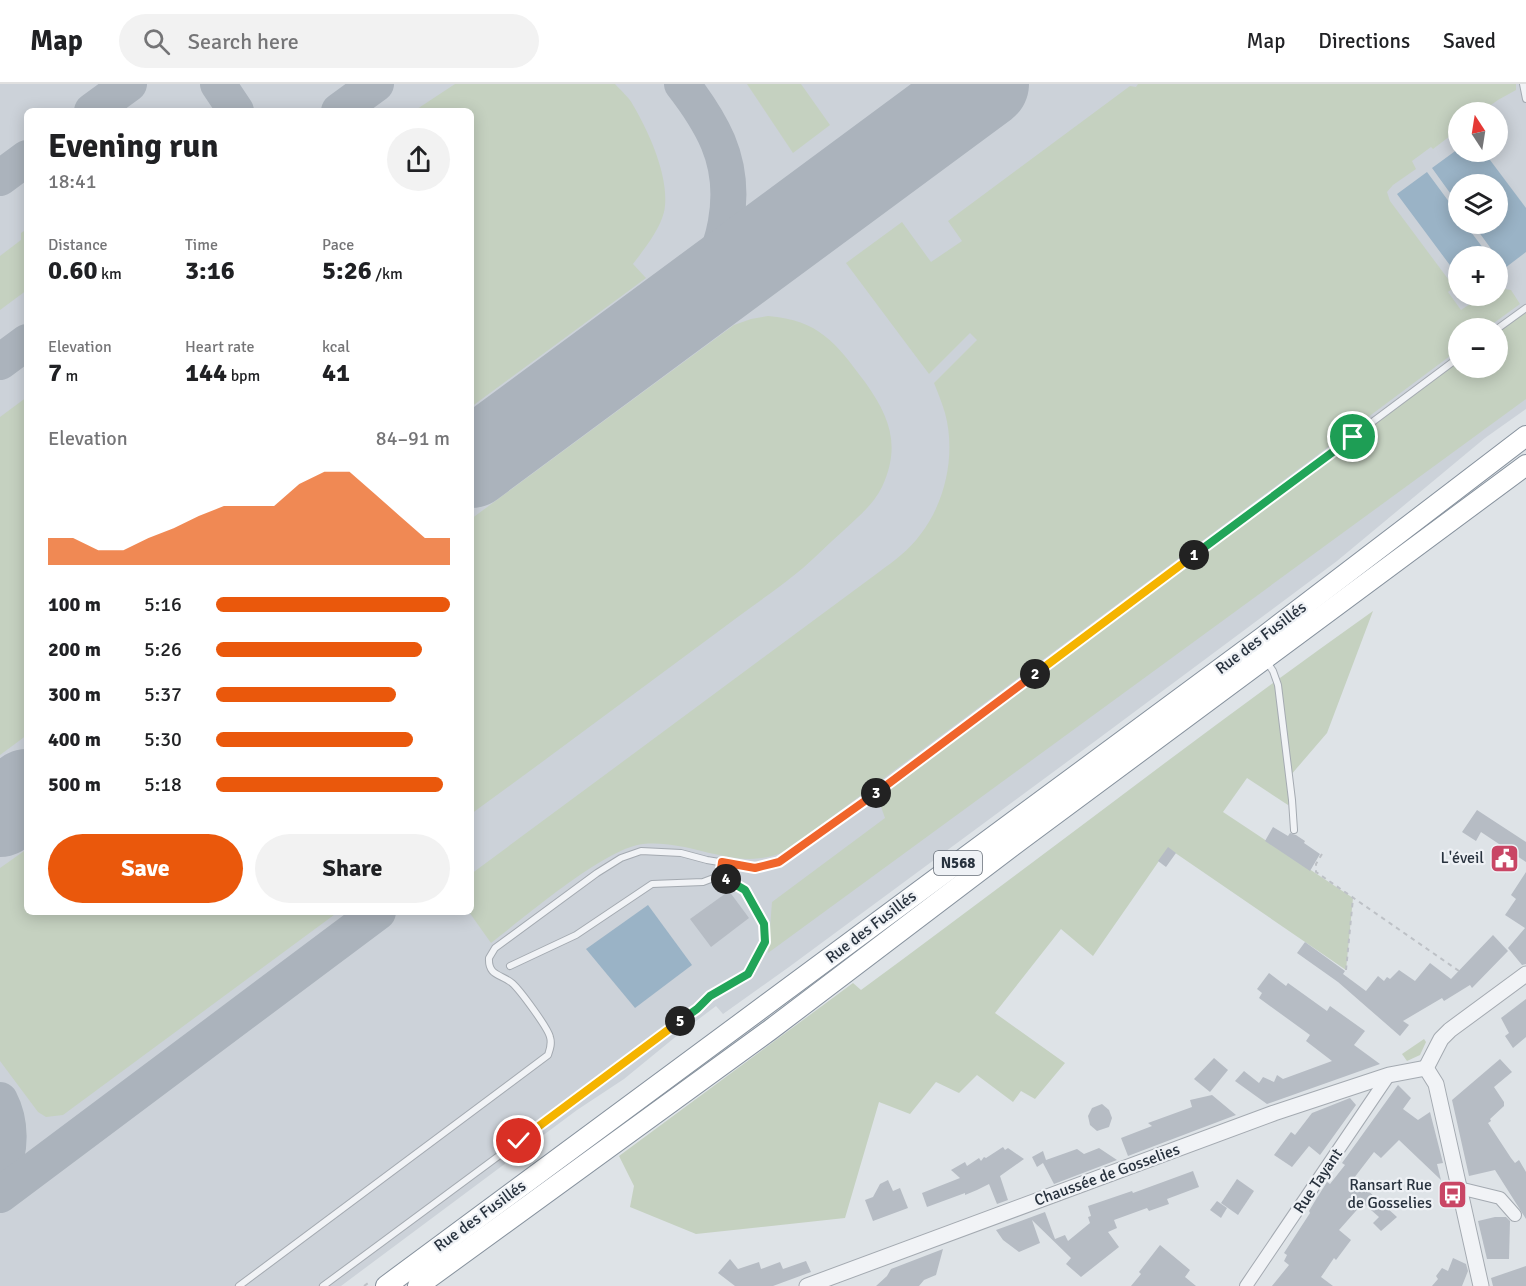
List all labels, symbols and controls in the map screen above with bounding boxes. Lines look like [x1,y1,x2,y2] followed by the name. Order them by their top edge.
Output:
[119,14,539,68] search box
[30,24,83,58] text: Map
[140,25,173,58] icon: search
[188,28,299,55] text: Search here
[1247,28,1285,54] text: Map
[1318,28,1410,54] text: Directions
[1443,28,1496,54] text: Saved
[1448,102,1508,162] north arrow
[1448,102,1508,378] map controls
[48,126,218,167] text: Evening run
[387,128,450,191] button: share
[48,169,97,194] text: 18:41
[1448,174,1508,234] button: layers
[48,235,108,255] text: Distance
[185,235,218,255] text: Time
[322,235,354,255] text: Pace
[1448,246,1508,306] button: +
[48,255,98,287] text: 0.60
[185,255,235,287] text: 3:16
[322,255,372,287] text: 5:26
[98,264,122,284] text: km
[372,264,403,284] text: /km
[1448,318,1508,378] button: −
[48,337,112,357] text: Elevation
[185,337,254,357] text: Heart rate
[322,337,350,357] text: kcal
[48,357,62,389] text: 7
[185,357,227,389] text: 144
[322,357,350,389] text: 41
[62,366,78,386] text: m
[227,366,260,386] text: bpm
[1327,411,1378,462] pin
[1336,420,1369,453] icon: arrive
[48,426,128,451] text: Elevation
[376,426,450,451] text: 84–91 m
[1179,540,1209,570] pin: 1
[1190,545,1198,565] text: 1
[48,592,101,617] text: 100 m
[144,592,182,617] text: 5:16
[1212,597,1310,679] street label: Rue des Fusillés
[48,637,101,662] text: 200 m
[144,637,182,662] text: 5:26
[1020,659,1050,689] pin: 2
[1031,664,1039,684] text: 2
[48,682,101,707] text: 300 m
[144,682,182,707] text: 5:37
[48,727,101,752] text: 400 m
[144,727,182,752] text: 5:30
[48,772,101,797] text: 500 m
[144,772,182,797] text: 5:18
[861,778,891,808] pin: 3
[872,783,880,803] text: 3
[48,834,243,903] button: Save
[255,834,450,903] button: Share
[1489,842,1521,874] public building icon: L'éveil
[1441,848,1484,868] place label: L'éveil
[934,851,982,875] road number: N568
[711,864,741,894] pin: 4
[722,869,730,889] text: 4
[822,886,920,968] street label: Rue des Fusillés
[665,1006,695,1036] pin: 5
[676,1011,684,1031] text: 5
[493,1115,544,1166] pin
[502,1124,535,1157] icon: check
[1032,1139,1182,1211] street label: Chaussée de Gosselies
[1289,1144,1347,1217] street label: Rue Tayant
[1347,1175,1432,1213] place label: Ransart Rue de Gosselies
[430,1176,530,1256] street label: Rue des Fusillés
[1437,1178,1469,1210] bus stop icon: Ransart Rue de Gosselies

